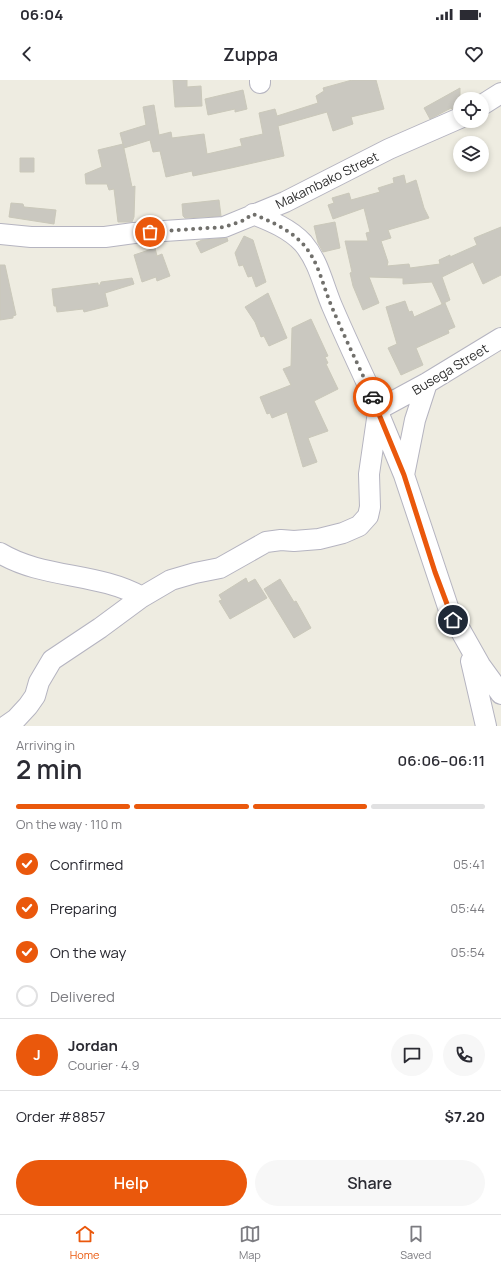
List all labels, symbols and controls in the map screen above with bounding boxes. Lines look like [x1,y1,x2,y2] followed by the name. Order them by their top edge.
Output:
[20,4,63,25] text: 06:04
[223,42,278,66] text: Zuppa
[16,43,38,65] icon: back
[463,43,485,65] icon: heart
[453,92,489,172] map controls
[453,92,489,128] button: locate
[453,136,489,172] button: layers
[272,147,382,213] street label: Makambako Street
[133,215,167,249] pin
[139,221,161,243] icon: bag
[409,339,491,399] street label: Busega Street
[353,377,393,417] courier
[362,386,384,408] icon: car
[436,603,470,637] pin
[442,609,464,631] icon: home
[16,736,75,754] text: Arriving in
[398,750,485,771] text: 06:06–06:11
[16,751,82,787] text: 2 min
[16,815,122,833] text: On the way · 110 m
[16,853,38,875] icon: check
[50,854,123,875] text: Confirmed
[453,855,485,873] text: 05:41
[16,897,38,919] icon: check
[50,898,117,919] text: Preparing
[450,899,485,917] text: 05:44
[16,941,38,963] icon: check
[50,942,126,963] text: On the way
[451,943,485,961] text: 05:54
[50,986,115,1007] text: Delivered
[391,1034,433,1076] button: chat
[443,1034,485,1076] button: phone
[68,1035,118,1056] text: Jordan
[33,1044,41,1065] text: J
[68,1056,140,1074] text: Courier · 4.9
[16,1106,106,1127] text: Order #8857
[444,1106,485,1127] text: $7.20
[16,1160,247,1206] button: Help
[255,1160,485,1206] button: Share
[70,1223,99,1262] tab: Home
[239,1223,261,1262] tab: Map
[400,1223,431,1262] tab: Saved

